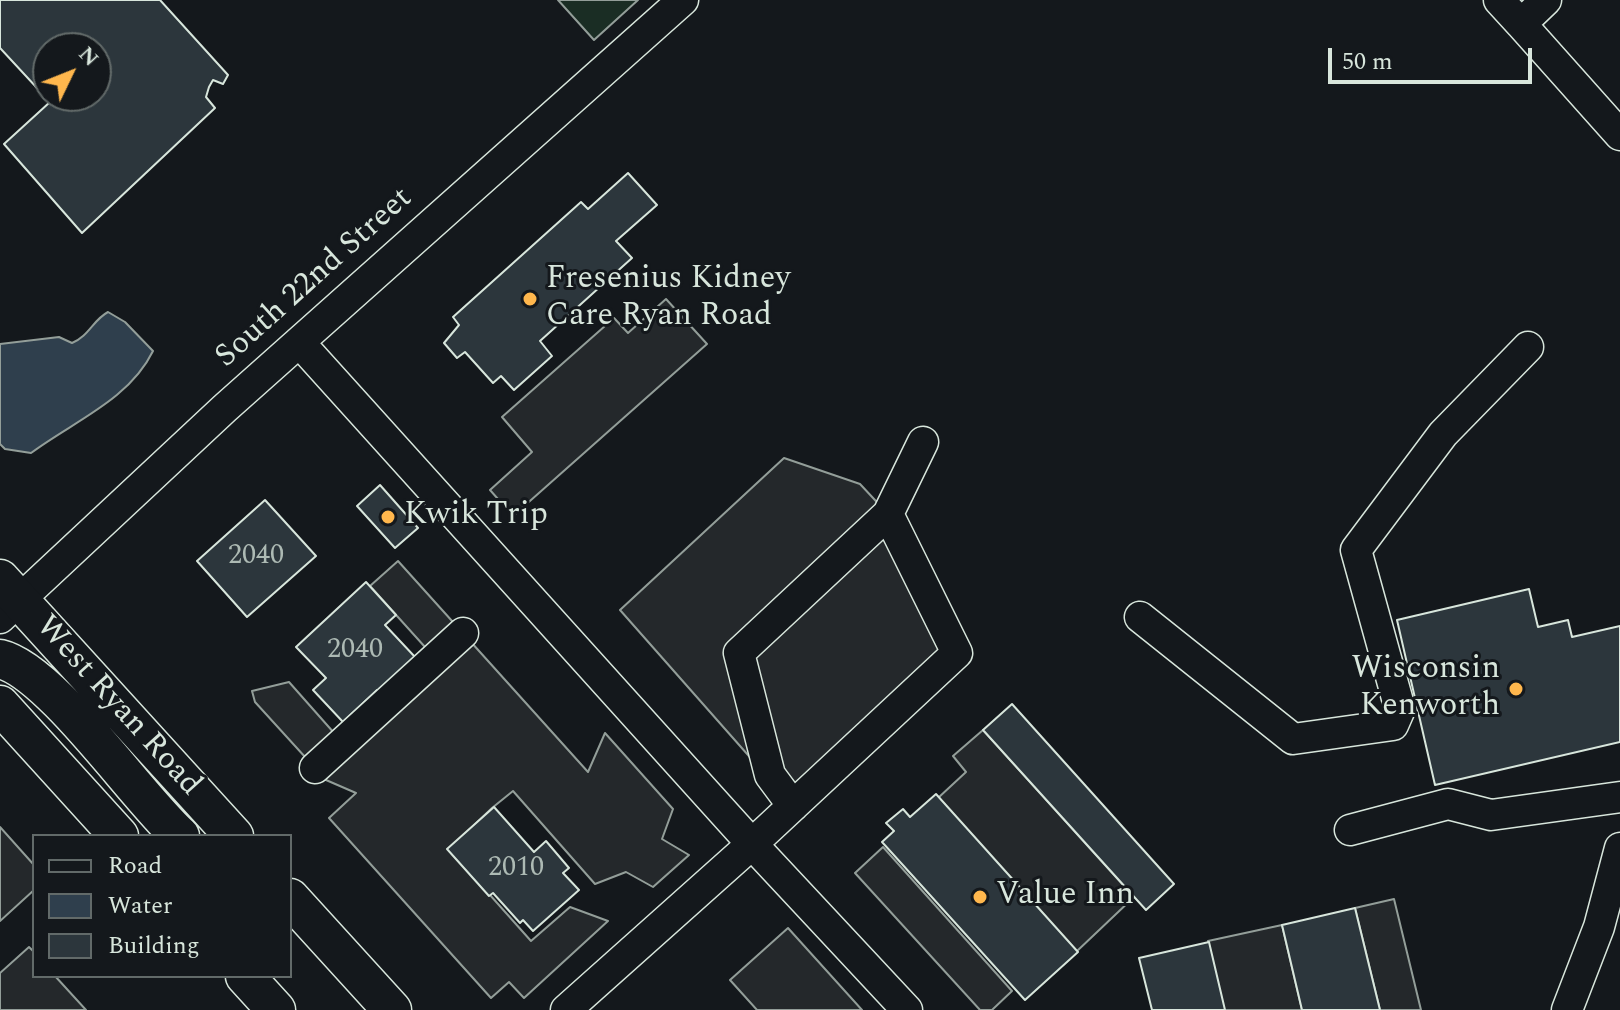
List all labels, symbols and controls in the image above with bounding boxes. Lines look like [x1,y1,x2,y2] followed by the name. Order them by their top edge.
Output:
[32,32,112,112] north arrow
[1332,32,1536,82] scale bar
[70,39,107,74] text: N
[1342,44,1393,80] text: 50 m
[209,181,421,377] street label: South 22nd Street
[546,262,791,337] place label: Fresenius Kidney Care Ryan Road
[521,290,539,308] marker: Fresenius Kidney Care Ryan Road
[404,498,548,536] place label: Kwik Trip
[379,508,397,526] marker: Kwik Trip
[228,541,284,575] house number: 2040
[26,609,208,805] street label: West Ryan Road
[327,635,383,669] house number: 2040
[1351,652,1500,727] place label: Wisconsin Kenworth
[1507,680,1525,698] marker: Wisconsin Kenworth
[32,834,292,978] legend
[108,848,162,884] text: Road
[488,853,544,887] house number: 2010
[996,878,1134,916] place label: Value Inn
[108,888,172,924] text: Water
[971,888,989,906] marker: Value Inn
[108,928,200,964] text: Building

